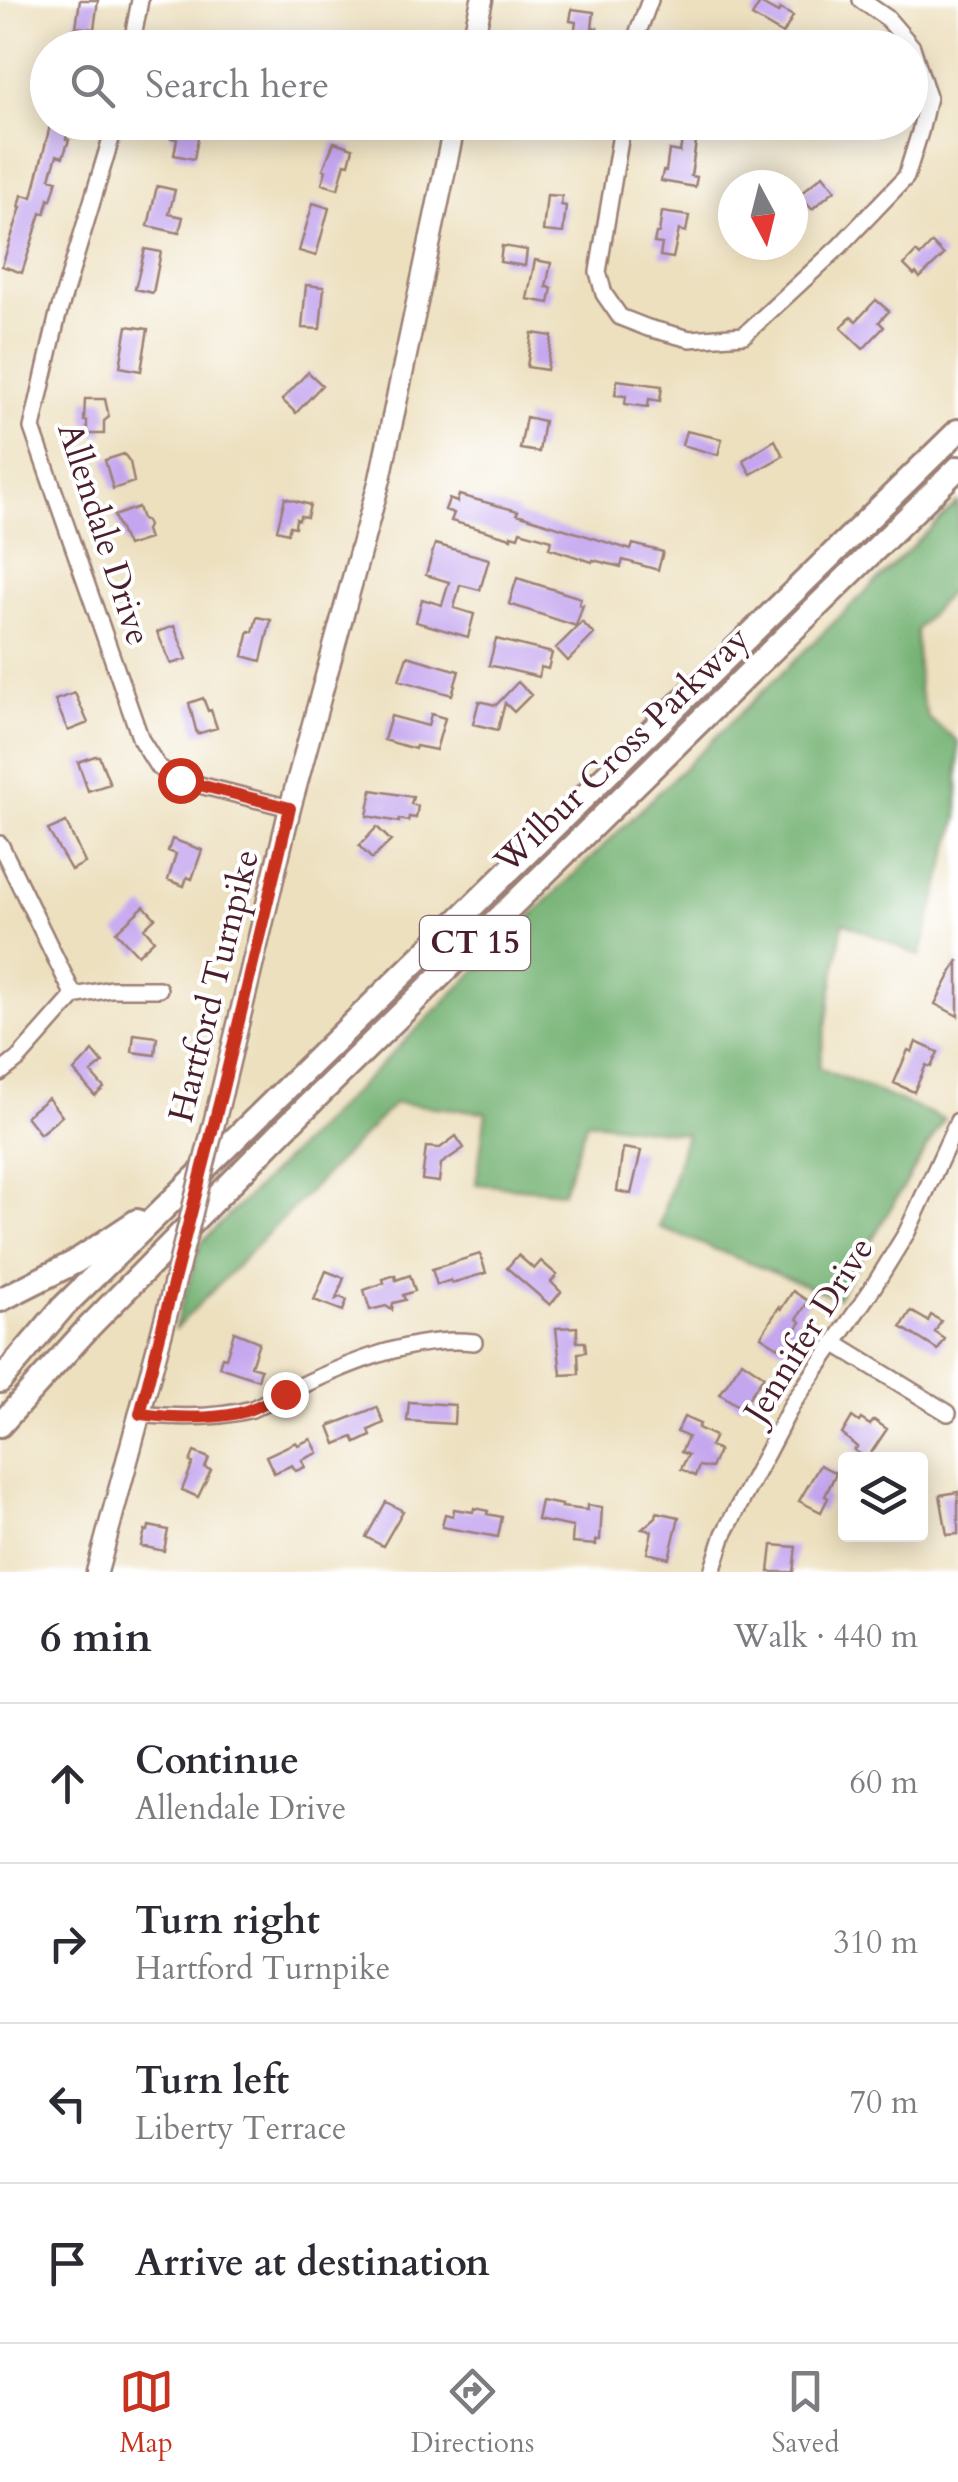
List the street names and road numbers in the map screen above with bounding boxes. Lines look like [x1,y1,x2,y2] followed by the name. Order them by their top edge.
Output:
[45,417,163,651] street label: Allendale Drive
[483,615,761,885] street label: Wilbur Cross Parkway
[157,845,271,1127] street label: Hartford Turnpike
[420,916,530,970] road number: CT 15
[730,1228,885,1436] street label: Jennifer Drive

